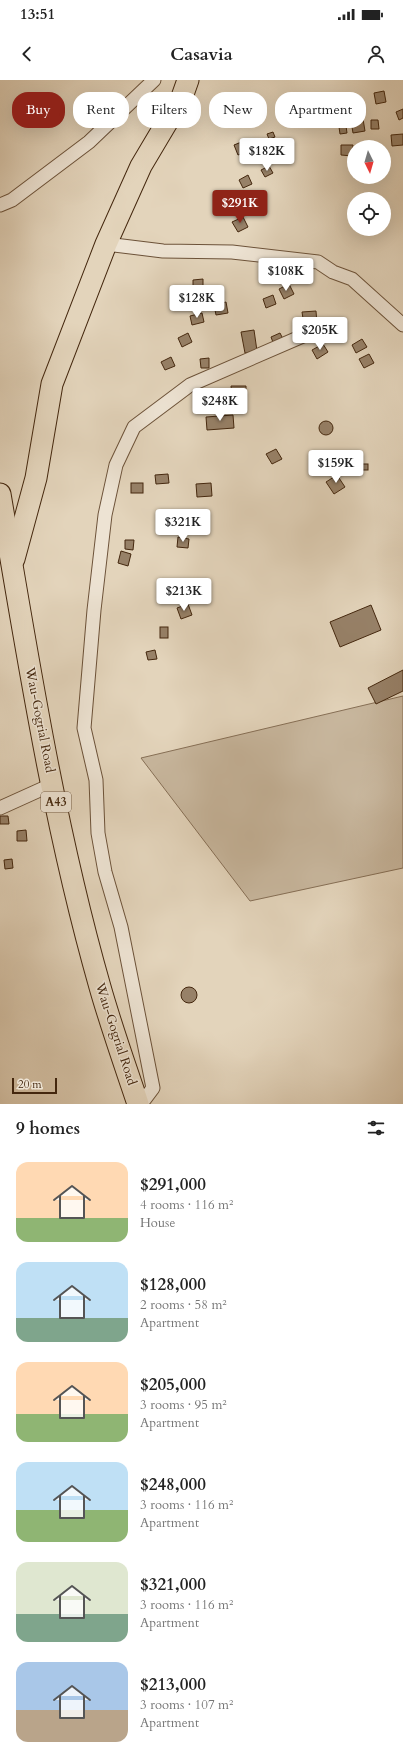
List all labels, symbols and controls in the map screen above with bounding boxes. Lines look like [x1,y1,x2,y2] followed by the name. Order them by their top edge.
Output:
[20,4,55,24] text: 13:51
[170,42,233,67] text: Casavia
[16,43,38,65] icon: back
[365,43,387,65] icon: person
[12,92,65,128] chip: Buy
[73,92,129,128] chip: Rent
[137,92,201,128] chip: Filters
[209,92,267,128] chip: New
[275,92,366,128] chip: Apartment
[239,138,295,172] pin: $182K
[347,140,391,184] north arrow
[347,140,391,236] map controls
[248,142,286,160] text: $182K
[212,190,268,224] pin: $291K
[347,192,391,236] button: locate
[221,194,259,212] text: $291K
[258,258,314,292] pin: $108K
[267,262,305,280] text: $108K
[169,285,225,319] pin: $128K
[178,289,216,307] text: $128K
[292,317,348,351] pin: $205K
[301,321,339,339] text: $205K
[192,388,248,422] pin: $248K
[201,392,239,410] text: $248K
[308,450,364,484] pin: $159K
[317,454,355,472] text: $159K
[155,509,211,543] pin: $321K
[164,513,202,531] text: $321K
[156,578,212,612] pin: $213K
[165,582,203,600] text: $213K
[21,665,59,774] street label: Wau-Gogrial Road
[41,792,71,812] road number: A43
[91,979,141,1088] street label: Wau-Gogrial Road
[12,1076,57,1095] scale bar
[18,1077,42,1092] text: 20 m
[16,1117,80,1140] text: 9 homes
[365,1117,387,1139] icon: filters
[140,1173,206,1196] text: $291,000
[48,1178,96,1226] icon: home
[140,1196,233,1214] text: 4 rooms · 116 m²
[140,1214,175,1232] text: House
[140,1273,206,1296] text: $128,000
[48,1278,96,1326] icon: home
[140,1296,227,1314] text: 2 rooms · 58 m²
[140,1314,199,1332] text: Apartment
[140,1373,206,1396] text: $205,000
[48,1378,96,1426] icon: home
[140,1396,227,1414] text: 3 rooms · 95 m²
[140,1414,199,1432] text: Apartment
[140,1473,206,1496] text: $248,000
[48,1478,96,1526] icon: home
[140,1496,233,1514] text: 3 rooms · 116 m²
[140,1514,199,1532] text: Apartment
[140,1573,206,1596] text: $321,000
[48,1578,96,1626] icon: home
[140,1596,233,1614] text: 3 rooms · 116 m²
[140,1614,199,1632] text: Apartment
[140,1673,206,1696] text: $213,000
[48,1678,96,1726] icon: home
[140,1696,233,1714] text: 3 rooms · 107 m²
[140,1714,199,1732] text: Apartment

